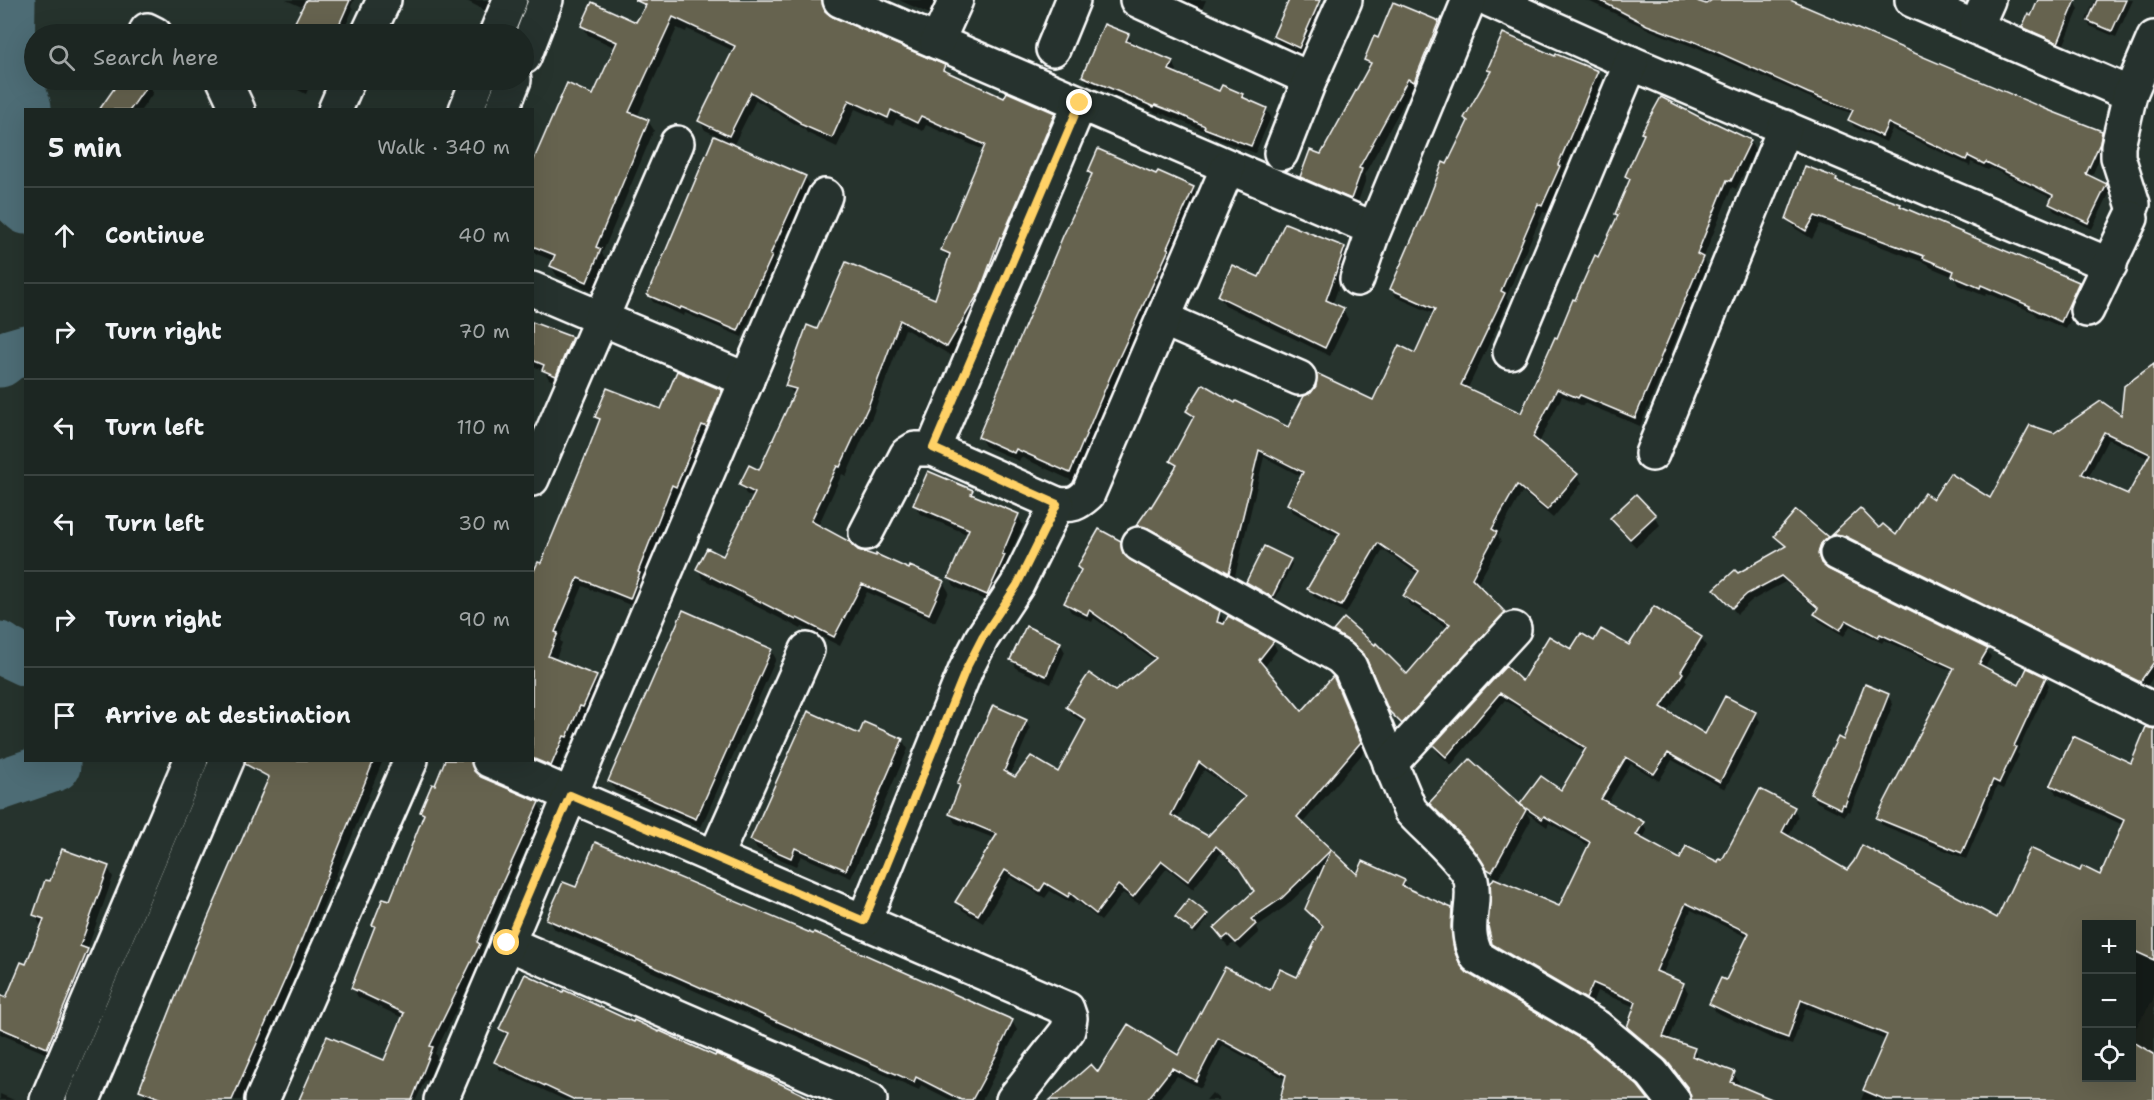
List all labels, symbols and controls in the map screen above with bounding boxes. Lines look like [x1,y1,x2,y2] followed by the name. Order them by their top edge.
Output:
[24,24,534,90] search box
[45,41,78,74] icon: search
[93,43,219,72] text: Search here
[1066,89,1092,115] route end
[48,130,122,165] text: 5 min
[377,134,510,160] text: Walk · 340 m
[48,219,81,252] icon: ahead
[105,221,205,250] text: Continue
[458,222,510,248] text: 40 m
[48,315,81,348] icon: right
[105,317,222,346] text: Turn right
[458,318,510,344] text: 70 m
[48,411,81,444] icon: left
[105,413,204,442] text: Turn left
[456,414,510,440] text: 110 m
[48,507,81,540] icon: left
[105,509,204,538] text: Turn left
[458,510,510,536] text: 30 m
[48,603,81,636] icon: right
[105,605,222,634] text: Turn right
[458,606,510,632] text: 90 m
[48,699,81,732] icon: arrive
[105,701,351,730] text: Arrive at destination
[2082,920,2136,1082] map controls
[2082,920,2136,974] button: +
[493,929,519,955] route start
[2082,974,2136,1028] button: −
[2082,1028,2136,1082] button: locate

